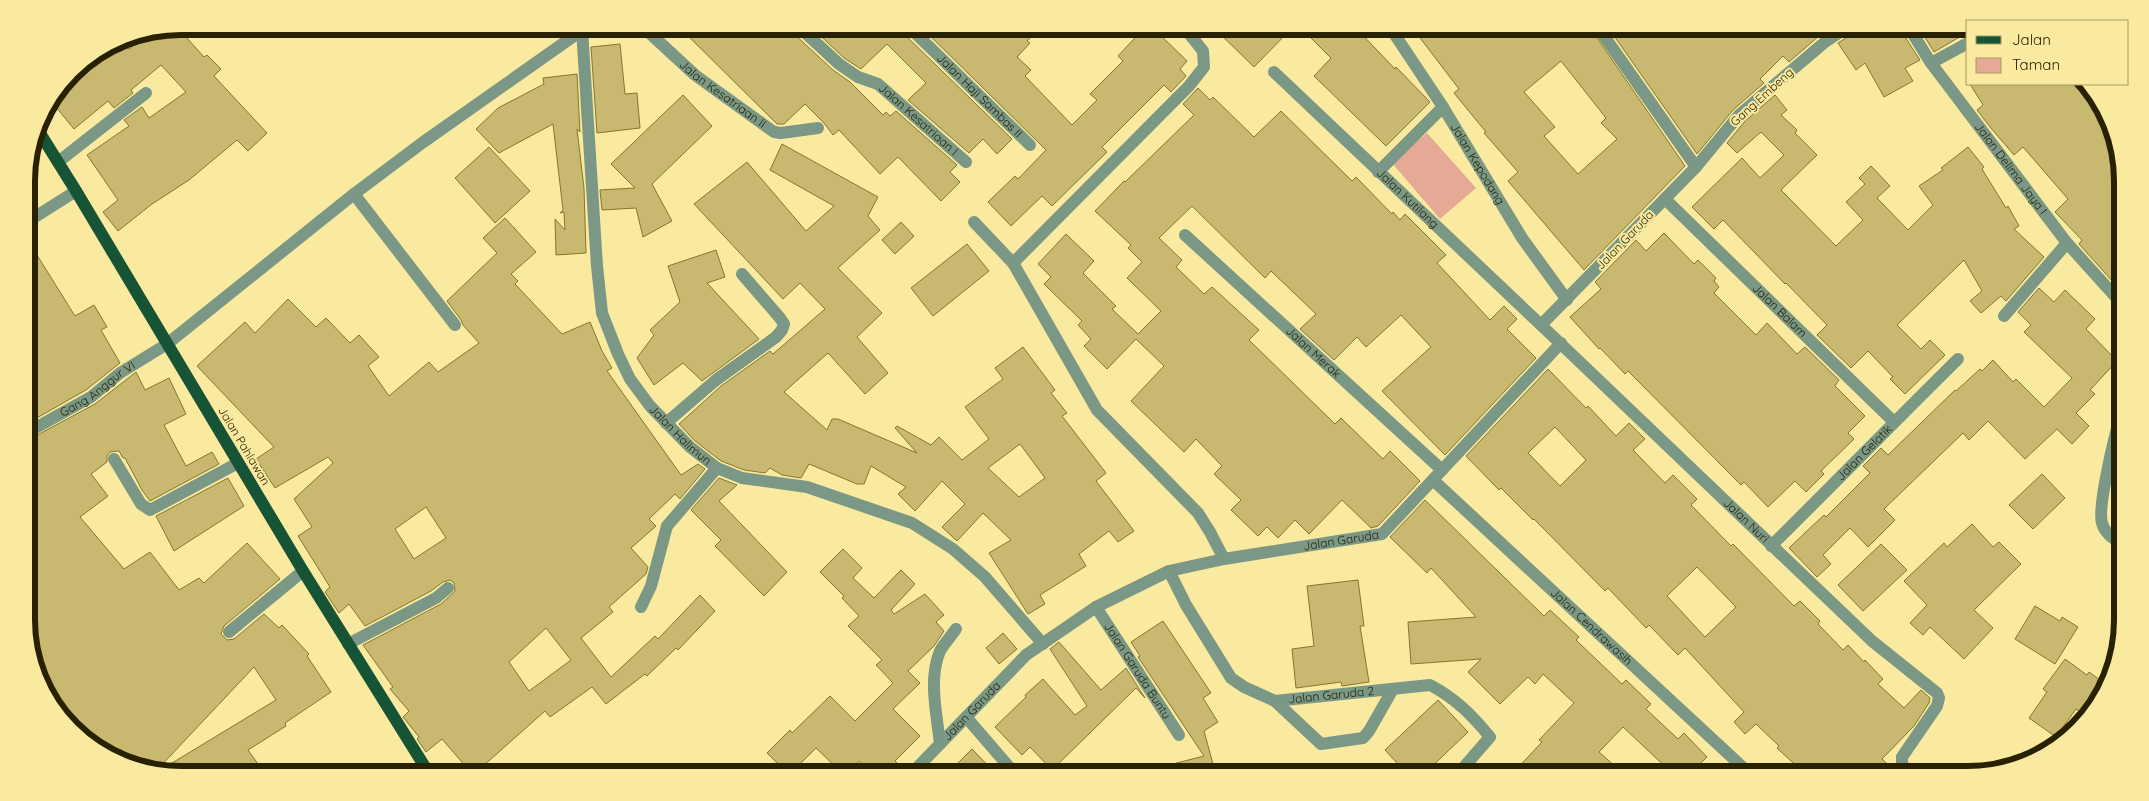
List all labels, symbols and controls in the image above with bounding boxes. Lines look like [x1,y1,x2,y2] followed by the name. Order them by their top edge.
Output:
[1966,20,2129,85] legend
[2012,30,2051,49] text: Jalan
[934,50,1026,141] street label: Jalan Haji Sambas II
[2012,55,2060,74] text: Taman
[677,57,769,131] street label: Jalan Kesatriaan II
[1727,64,1796,129] street label: Gang Embeng
[876,80,962,159] street label: Jalan Kesatriaan I
[1972,119,2051,217] street label: Jalan Delima Jaya I
[1448,120,1508,207] street label: Jalan Kepodang
[1374,165,1442,231] street label: Jalan Kutilang
[1593,207,1656,272] street label: Jalan Garuda
[1749,280,1811,340] street label: Jalan Balam
[1283,323,1344,381] street label: Jalan Merak
[57,357,138,420] street label: Gang Anggur VI
[646,402,715,468] street label: Jalan Halimun
[215,404,274,488] street label: Jalan Pahlawan
[1833,421,1895,483] street label: Jalan Gelatik
[1721,495,1772,546] street label: Jalan Nuri
[1302,527,1380,553] street label: Jalan Garuda
[1548,585,1636,668] street label: Jalan Cendrawasih
[1101,619,1175,722] street label: Jalan Garuda Buntu
[940,678,1003,743] street label: Jalan Garuda
[1287,683,1375,707] street label: Jalan Garuda 2

